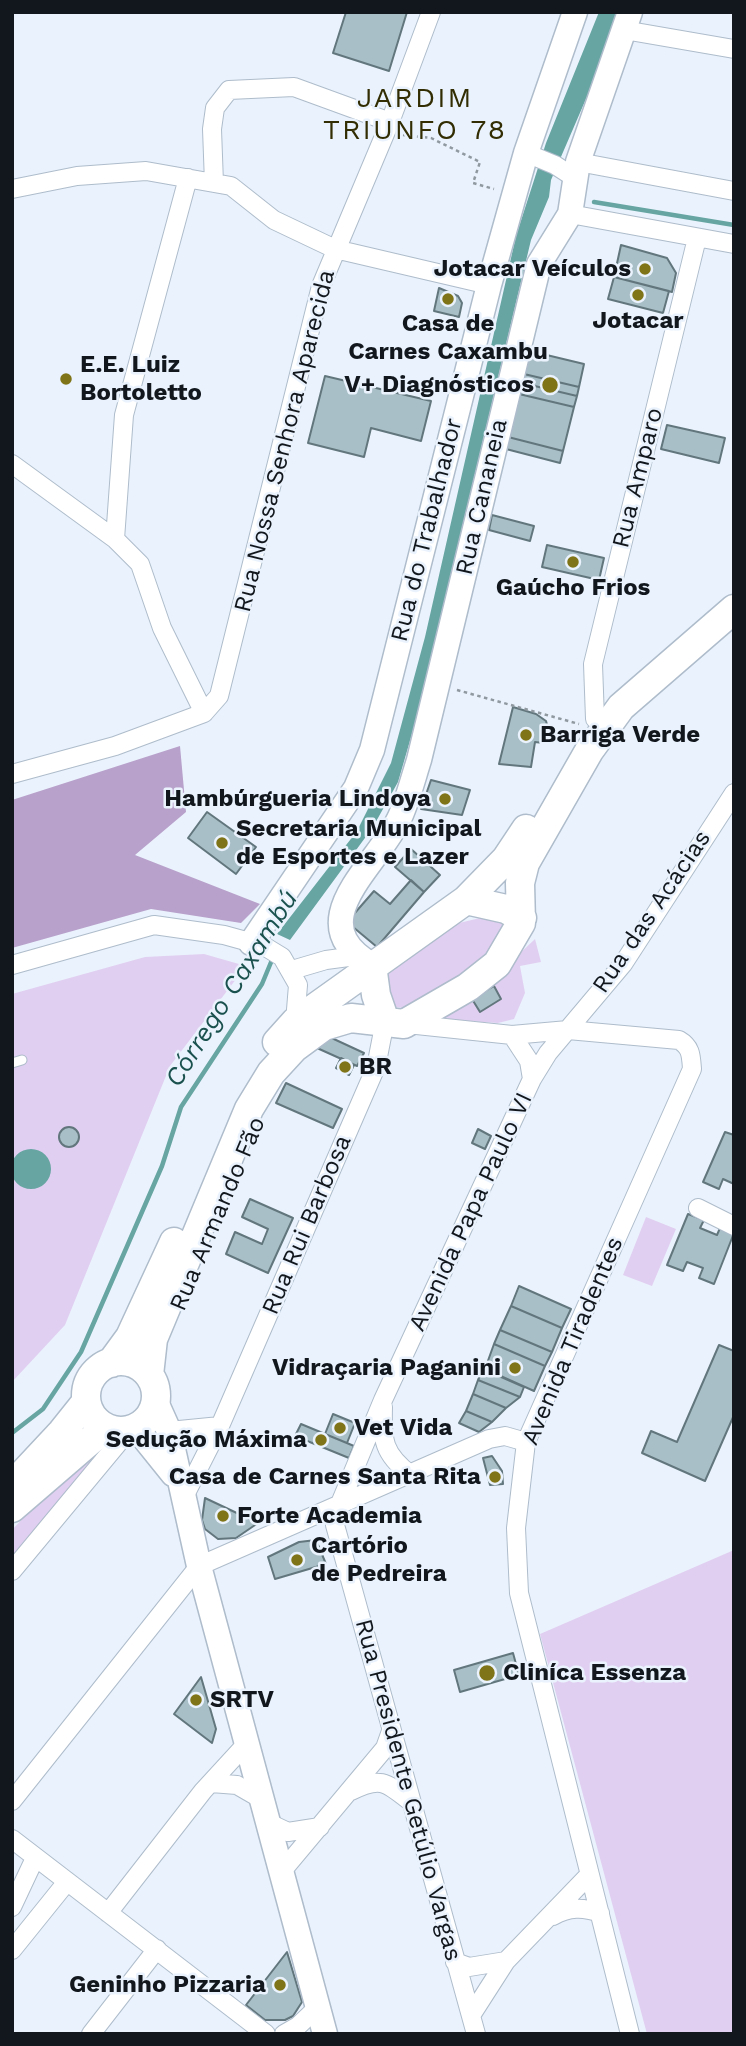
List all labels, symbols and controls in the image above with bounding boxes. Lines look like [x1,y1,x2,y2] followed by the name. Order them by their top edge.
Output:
[324,82,506,148] district label: JARDIM TRIUNFO 78
[433,255,631,283] place label: Jotacar Veículos
[637,261,653,277] marker: Jotacar Veículos
[228,267,342,615] street label: Rua Nossa Senhora Aparecida
[630,287,646,303] marker: Jotacar
[440,291,456,307] marker: Casa de Carnes Caxambu
[592,307,684,335] place label: Jotacar
[348,310,548,366] place label: Casa de Carnes Caxambu
[80,351,202,407] place label: E.E. Luiz Bortoletto
[58,371,74,387] marker: E.E. Luiz Bortoletto
[344,371,534,399] place label: V+ Diagnósticos
[540,375,560,395] marker: V+ Diagnósticos
[607,405,669,551] street label: Rua Amparo
[385,415,469,645] street label: Rua do Trabalhador
[450,416,514,578] street label: Rua Cananeia
[565,554,581,570] marker: Gaúcho Frios
[496,574,650,602] place label: Gaúcho Frios
[540,721,700,749] place label: Barriga Verde
[518,727,534,743] marker: Barriga Verde
[164,785,431,813] place label: Hambúrgueria Lindoya
[437,791,453,807] marker: Hambúrgueria Lindoya
[236,815,481,871] place label: Secretaria Municipal de Esportes e Lazer
[587,825,717,999] street label: Rua das Acácias
[214,835,230,851] marker: Secretaria Municipal de Esportes e Lazer
[159,885,305,1093] water label: Córrego Caxambú
[359,1053,392,1081] place label: BR
[337,1059,353,1075] marker: BR
[403,1088,539,1336] street label: Avenida Papa Paulo VI
[164,1113,272,1315] street label: Rua Armando Fão
[256,1131,358,1319] street label: Rua Rui Barbosa
[516,1233,630,1449] street label: Avenida Tiradentes
[272,1354,501,1382] place label: Vidraçaria Paganini
[507,1360,523,1376] marker: Vidraçaria Paganini
[354,1414,452,1442] place label: Vet Vida
[332,1420,348,1436] marker: Vet Vida
[106,1426,307,1454] place label: Sedução Máxima
[313,1432,329,1448] marker: Sedução Máxima
[169,1463,481,1491] place label: Casa de Carnes Santa Rita
[487,1469,503,1485] marker: Casa de Carnes Santa Rita
[237,1502,422,1530] place label: Forte Academia
[215,1508,231,1524] marker: Forte Academia
[311,1532,447,1588] place label: Cartório de Pedreira
[289,1552,305,1568] marker: Cartório de Pedreira
[348,1616,468,1964] street label: Rua Presidente Getúlio Vargas
[503,1659,686,1687] place label: Cliníca Essenza
[477,1663,497,1683] marker: Cliníca Essenza
[210,1686,274,1714] place label: SRTV
[188,1692,204,1708] marker: SRTV
[69,1971,266,1999] place label: Geninho Pizzaria
[272,1977,288,1993] marker: Geninho Pizzaria

